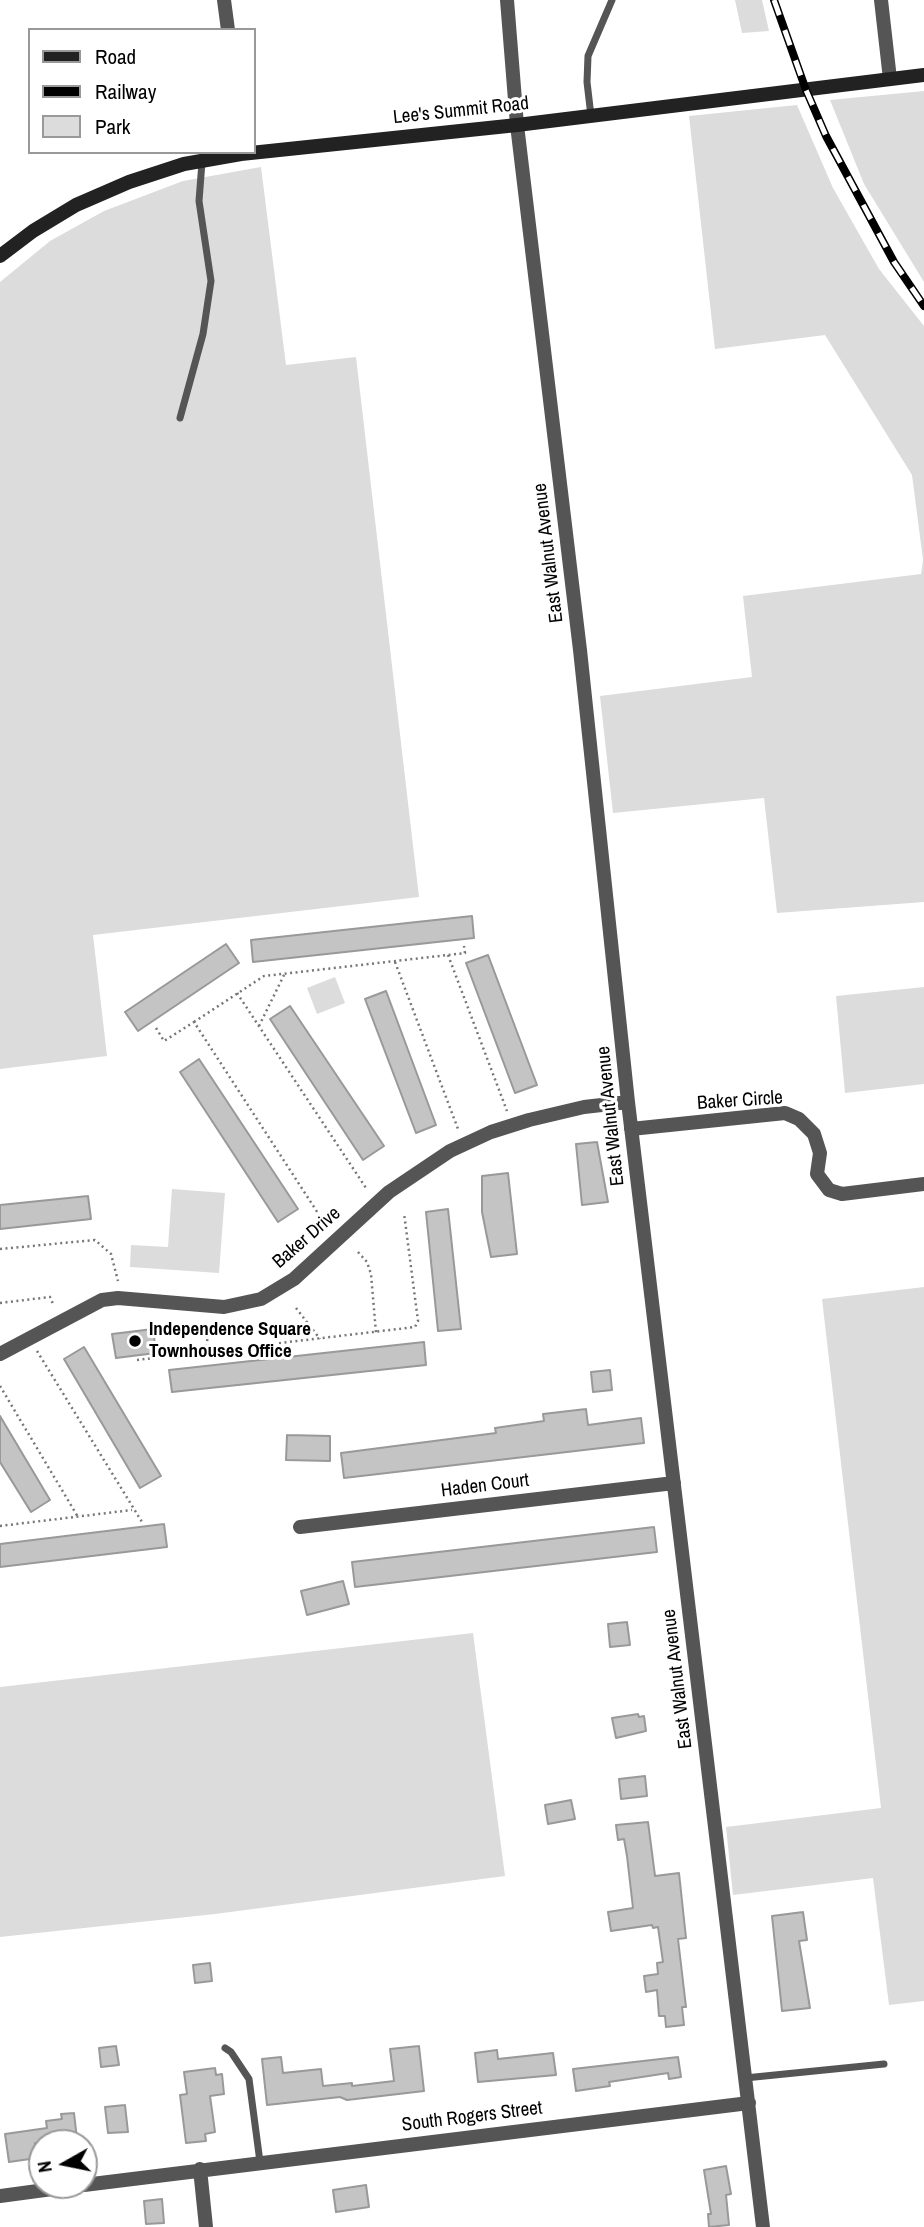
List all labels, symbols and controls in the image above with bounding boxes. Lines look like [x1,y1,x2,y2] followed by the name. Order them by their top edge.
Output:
[28,28,256,154] legend
[95,42,136,71] text: Road
[95,77,156,106] text: Railway
[392,93,530,129] street label: Lee's Summit Road
[95,112,130,141] text: Park
[529,482,569,624] street label: East Walnut Avenue
[592,1045,630,1187] street label: East Walnut Avenue
[696,1087,784,1115] street label: Baker Circle
[268,1202,346,1274] street label: Baker Drive
[149,1319,311,1363] place label: Independence Square Townhouses Office
[127,1333,143,1349] marker: Independence Square Townhouses Office
[440,1469,530,1503] street label: Haden Court
[658,1608,698,1750] street label: East Walnut Avenue
[401,2097,543,2137] street label: South Rogers Street
[28,2129,98,2199] north arrow
[31,2159,58,2175] text: N

